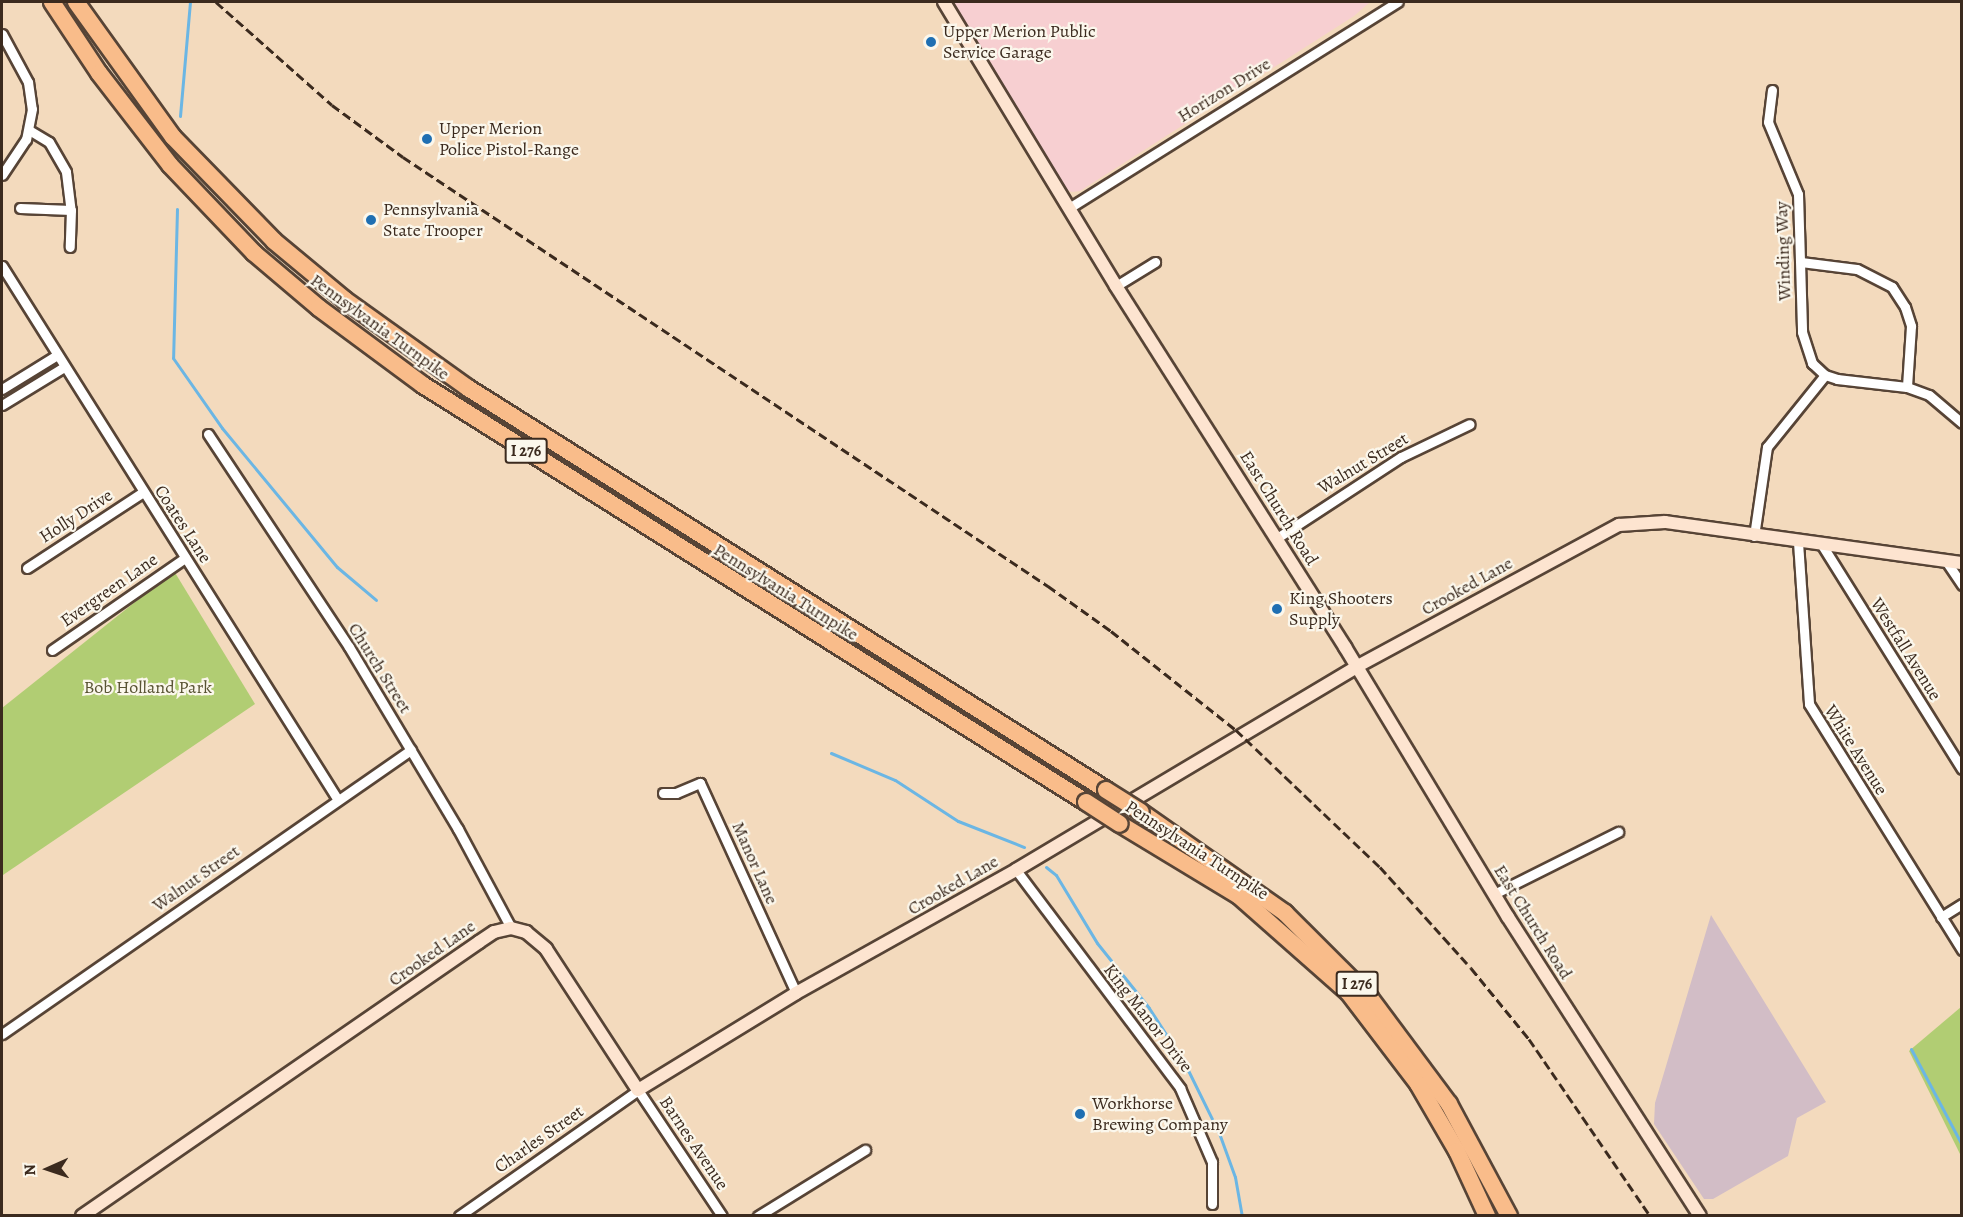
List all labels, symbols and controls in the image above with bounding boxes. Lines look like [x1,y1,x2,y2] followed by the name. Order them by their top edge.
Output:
[943,21,1096,63] place label: Upper Merion Public Service Garage
[924,35,938,49] marker: Upper Merion Public Service Garage
[1174,53,1274,127] street label: Horizon Drive
[439,118,579,160] place label: Upper Merion Police Pistol-Range
[420,132,434,146] marker: Upper Merion Police Pistol-Range
[383,199,483,242] place label: Pennsylvania State Trooper
[1770,201,1796,301] street label: Winding Way
[364,213,378,227] marker: Pennsylvania State Trooper
[306,269,454,385] street label: Pennsylvania Turnpike
[1314,428,1412,498] street label: Walnut Street
[504,438,548,464] road number: I 276
[1235,447,1323,569] street label: East Church Road
[150,481,216,567] street label: Coates Lane
[35,484,117,548] street label: Holly Drive
[710,539,862,645] street label: Pennsylvania Turnpike
[56,549,162,631] street label: Evergreen Lane
[1418,552,1516,620] street label: Crooked Lane
[1289,588,1393,630] place label: King Shooters Supply
[1866,594,1946,704] street label: Westfall Avenue
[1270,602,1284,616] marker: King Shooters Supply
[344,619,416,717] street label: Church Street
[84,676,212,698] park label: Bob Holland Park
[1820,701,1892,799] street label: White Avenue
[1121,796,1273,904] street label: Pennsylvania Turnpike
[727,818,783,908] street label: Manor Lane
[148,840,244,916] street label: Walnut Street
[904,850,1002,920] street label: Crooked Lane
[1489,861,1577,983] street label: East Church Road
[384,915,480,991] street label: Crooked Lane
[1099,959,1197,1077] street label: King Manor Drive
[1334,971,1380,997] road number: I 276
[655,1092,733,1194] street label: Barnes Avenue
[1092,1093,1228,1136] place label: Workhorse Brewing Company
[490,1100,588,1178] street label: Charles Street
[1073,1107,1087,1121] marker: Workhorse Brewing Company
[18,1139,78,1199] north arrow
[19,1164,41,1176] text: N

